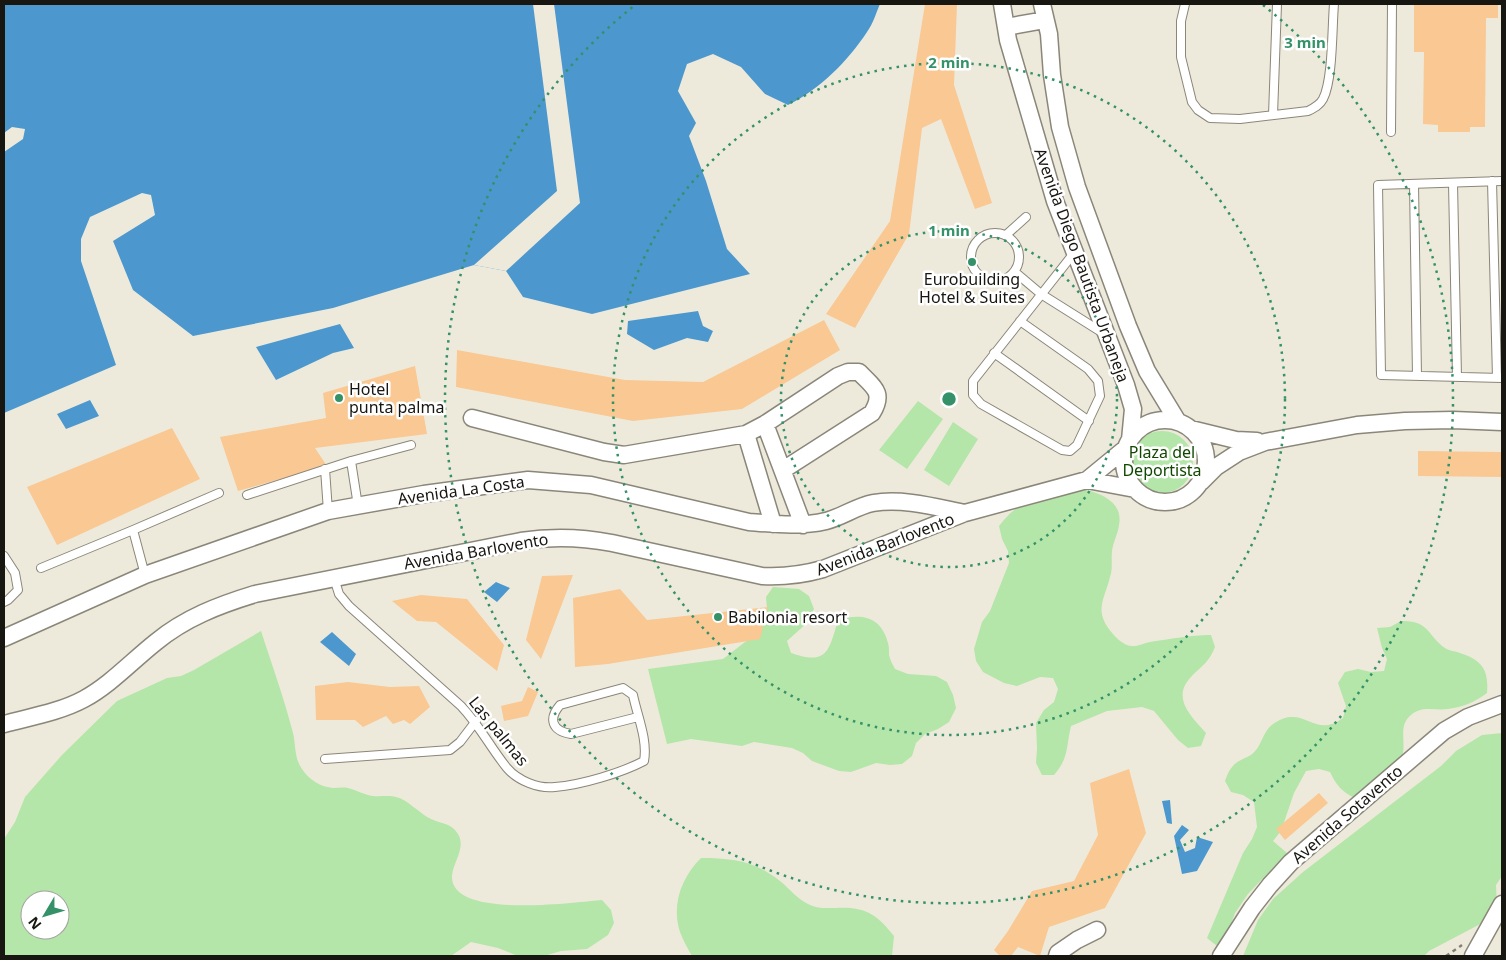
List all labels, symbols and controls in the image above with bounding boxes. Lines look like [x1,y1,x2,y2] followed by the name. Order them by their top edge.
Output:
[1284,32,1326,52] text: 3 min
[928,52,970,72] text: 2 min
[1029,145,1135,385] street label: Avenida Diego Bautista Urbaneja
[928,220,970,240] text: 1 min
[966,256,978,268] marker: Eurobuilding Hotel & Suites
[919,268,1025,308] place label: Eurobuilding Hotel & Suites
[349,378,444,418] place label: Hotel punta palma
[940,390,958,408] centre of rings
[333,392,345,404] marker: Hotel punta palma
[1122,441,1202,481] park label: Plaza del Deportista
[396,470,526,510] street label: Avenida La Costa
[813,508,957,580] street label: Avenida Barlovento
[402,527,550,575] street label: Avenida Barlovento
[728,606,848,628] place label: Babilonia resort
[712,611,724,623] marker: Babilonia resort
[464,692,534,770] street label: Las palmas
[1287,760,1407,868] street label: Avenida Sotavento
[20,890,70,940] north arrow
[23,913,45,934] text: N

